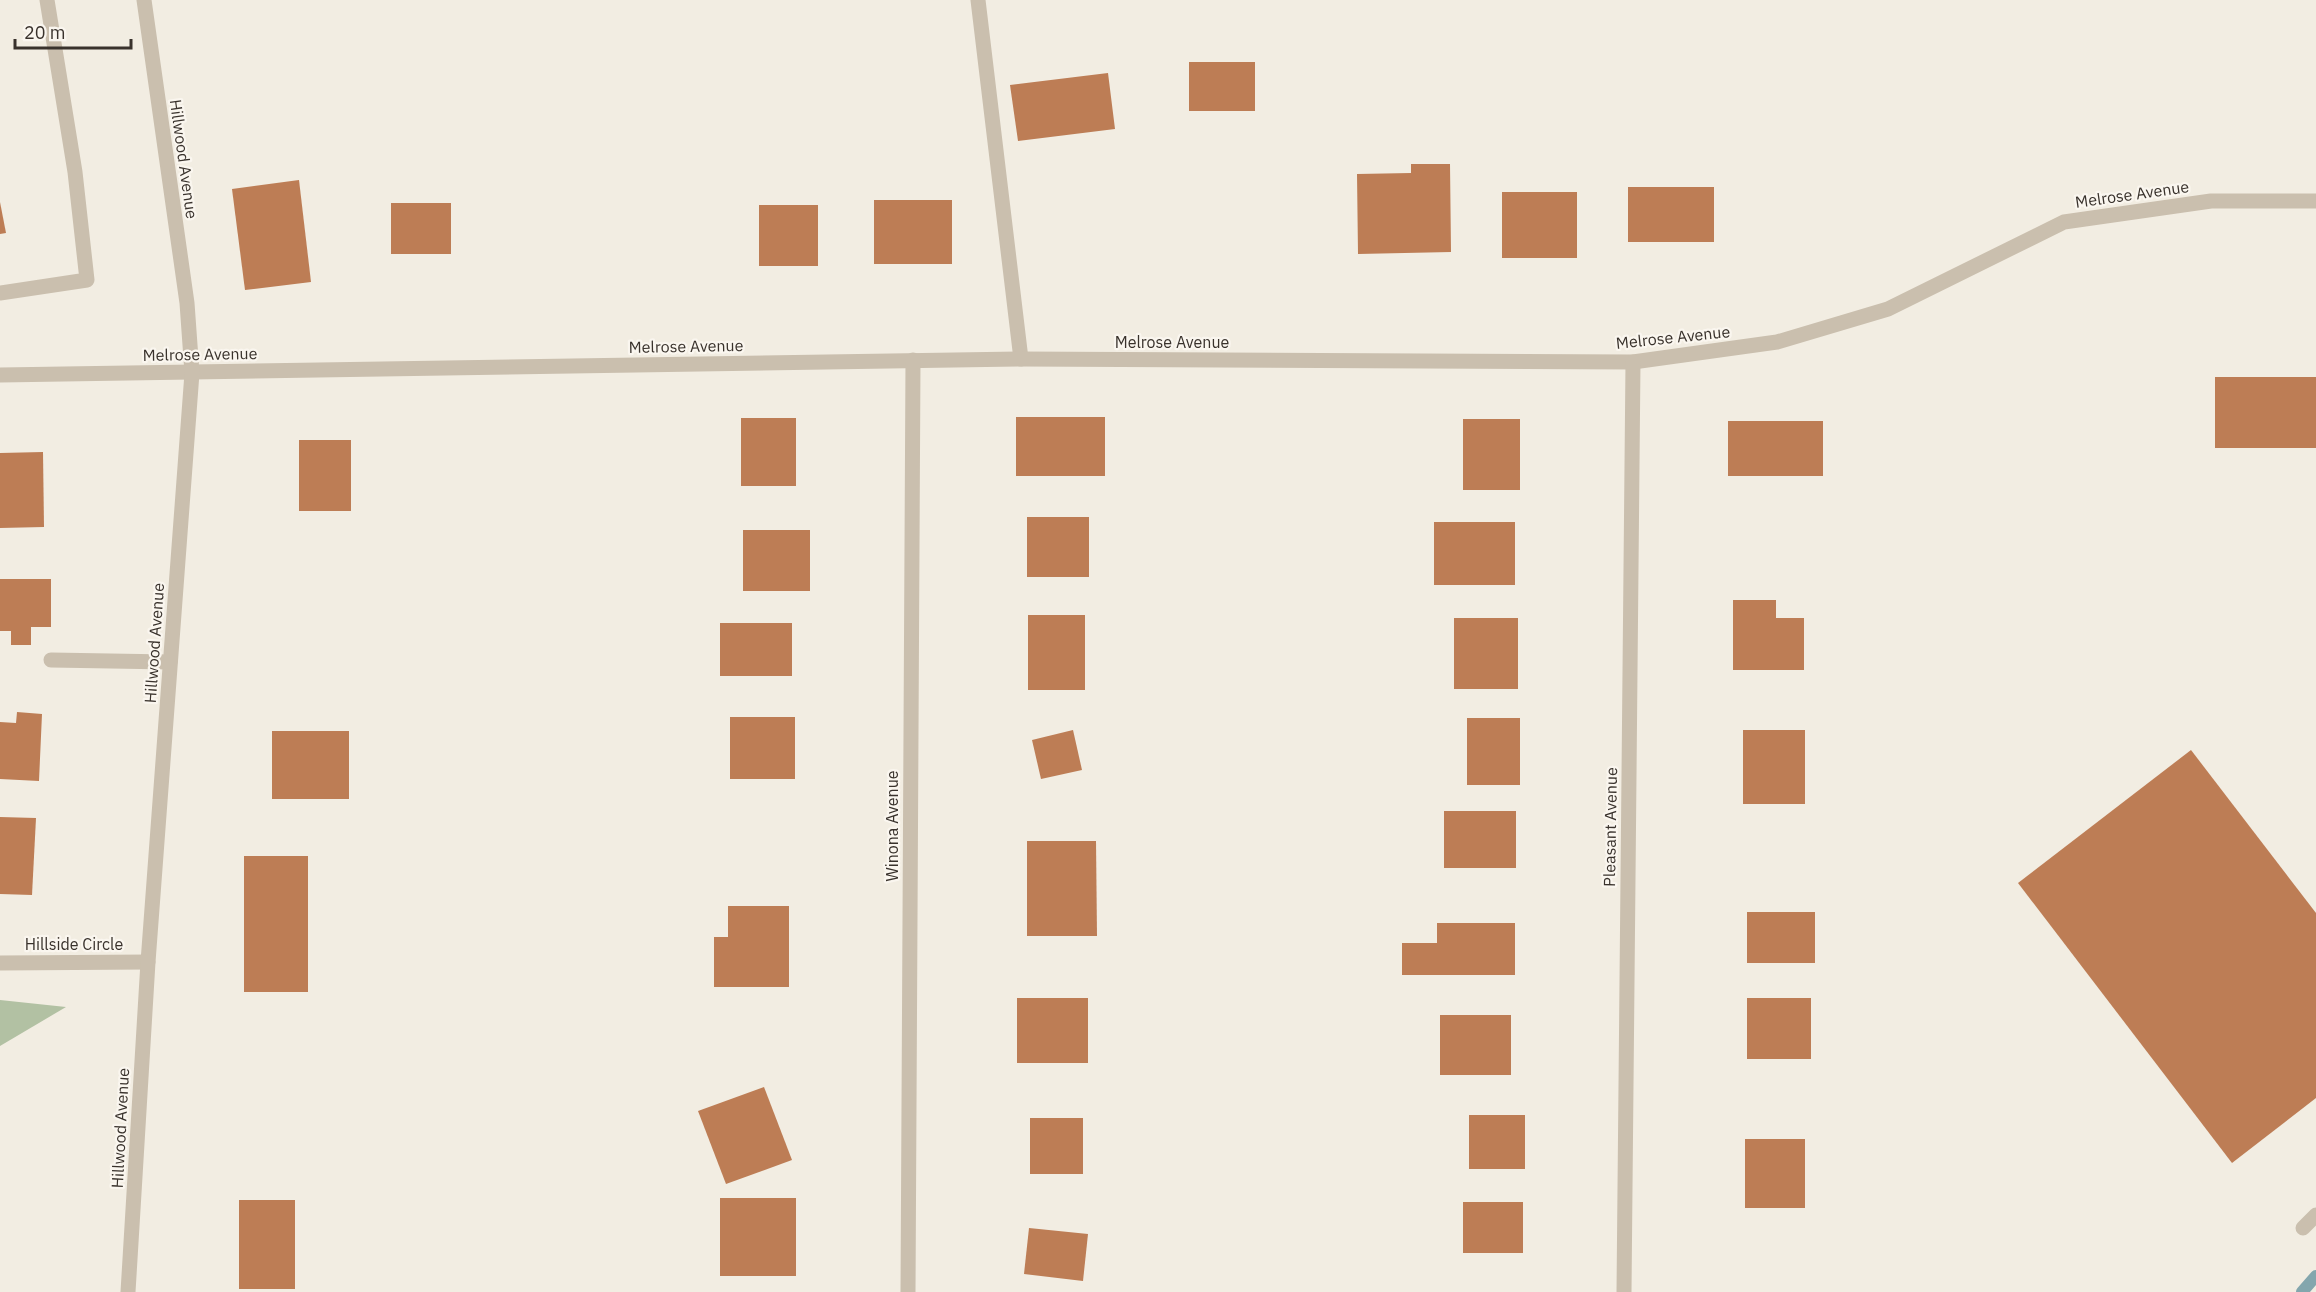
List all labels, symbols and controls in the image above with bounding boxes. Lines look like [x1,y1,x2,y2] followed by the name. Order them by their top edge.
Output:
[15,12,130,50] scale bar
[24,21,66,44] text: 20 m
[166,98,202,220] street label: Hillwood Avenue
[2074,176,2190,212] street label: Melrose Avenue
[1615,321,1731,353] street label: Melrose Avenue
[1115,332,1230,352] street label: Melrose Avenue
[629,335,744,357] street label: Melrose Avenue
[143,343,258,365] street label: Melrose Avenue
[140,582,168,704] street label: Hillwood Avenue
[1599,767,1621,887] street label: Pleasant Avenue
[882,770,902,882] street label: Winona Avenue
[25,934,123,954] street label: Hillside Circle
[107,1067,133,1189] street label: Hillwood Avenue

